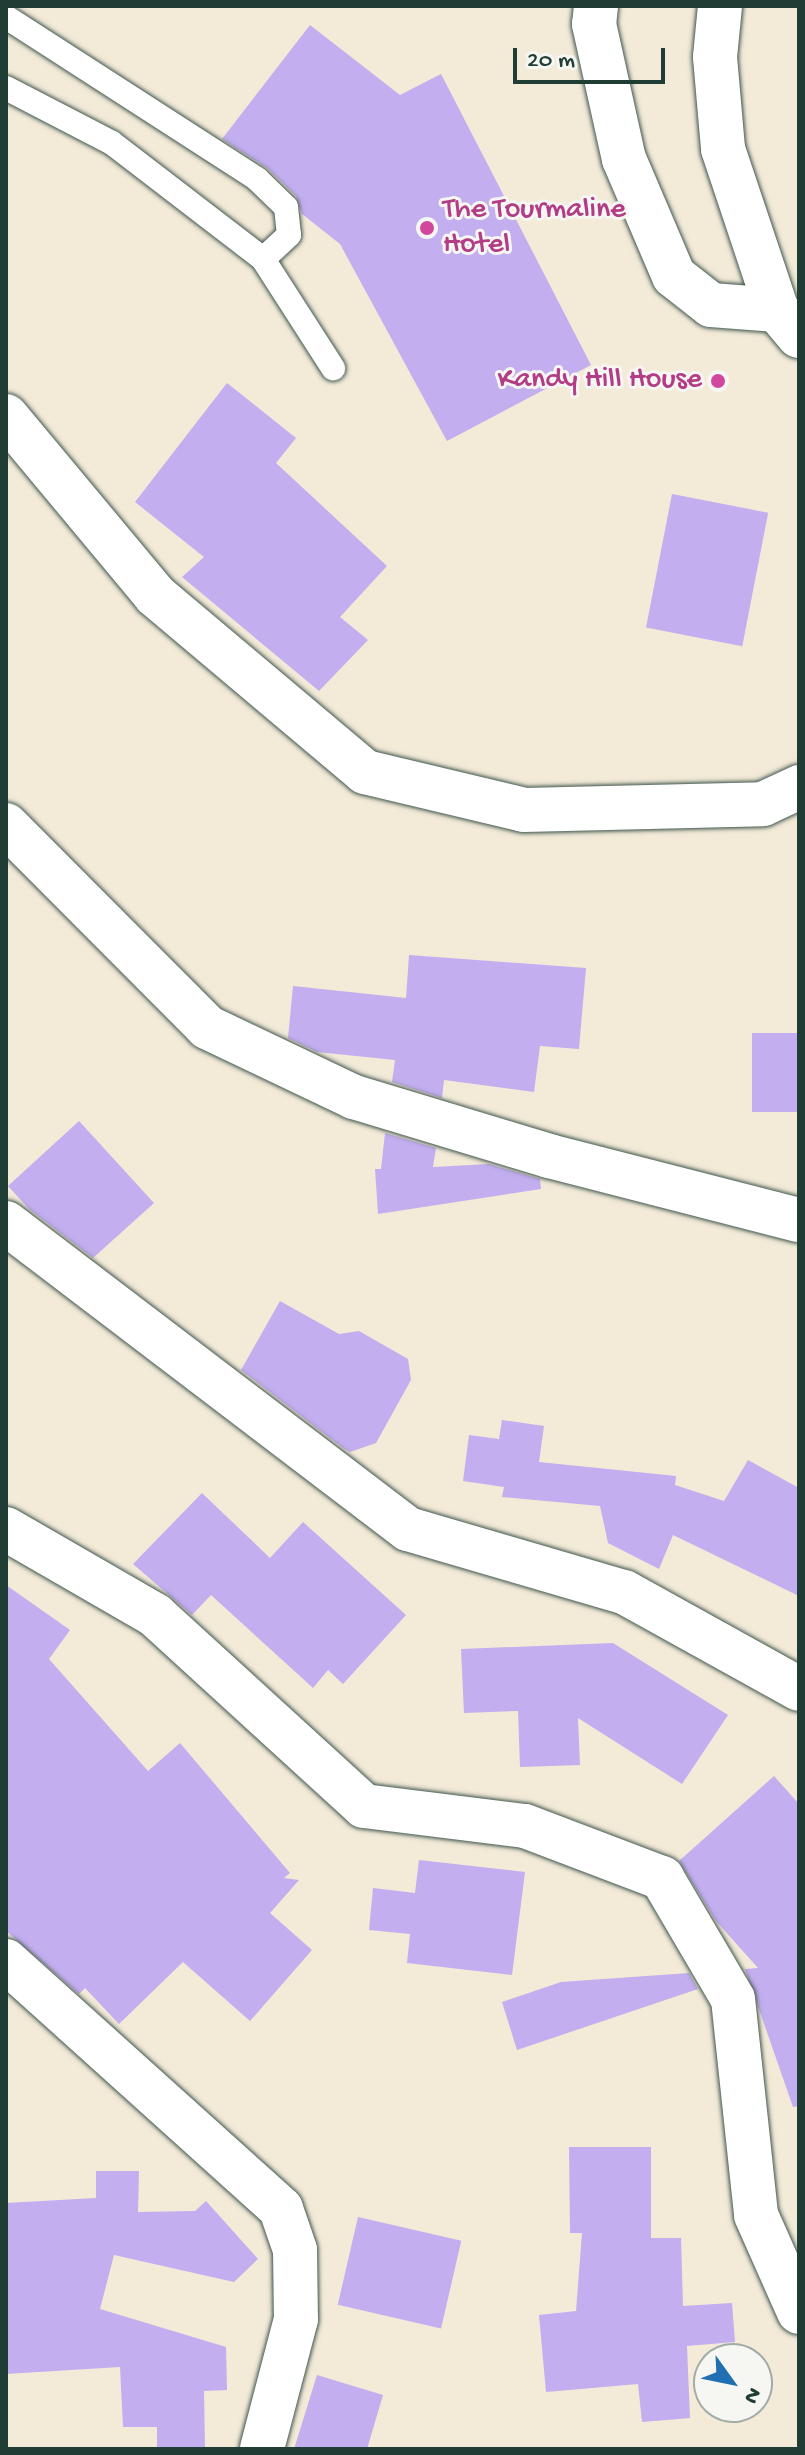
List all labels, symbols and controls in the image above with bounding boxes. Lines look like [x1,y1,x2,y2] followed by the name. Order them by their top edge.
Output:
[517,32,669,82] scale bar
[527,47,575,76] text: 20 m
[443,193,626,264] place label: The Tourmaline Hotel
[418,219,436,237] marker: The Tourmaline Hotel
[498,363,702,399] place label: Kandy Hill House
[709,372,727,390] marker: Kandy Hill House
[693,2343,773,2423] north arrow
[737,2382,766,2408] text: N

